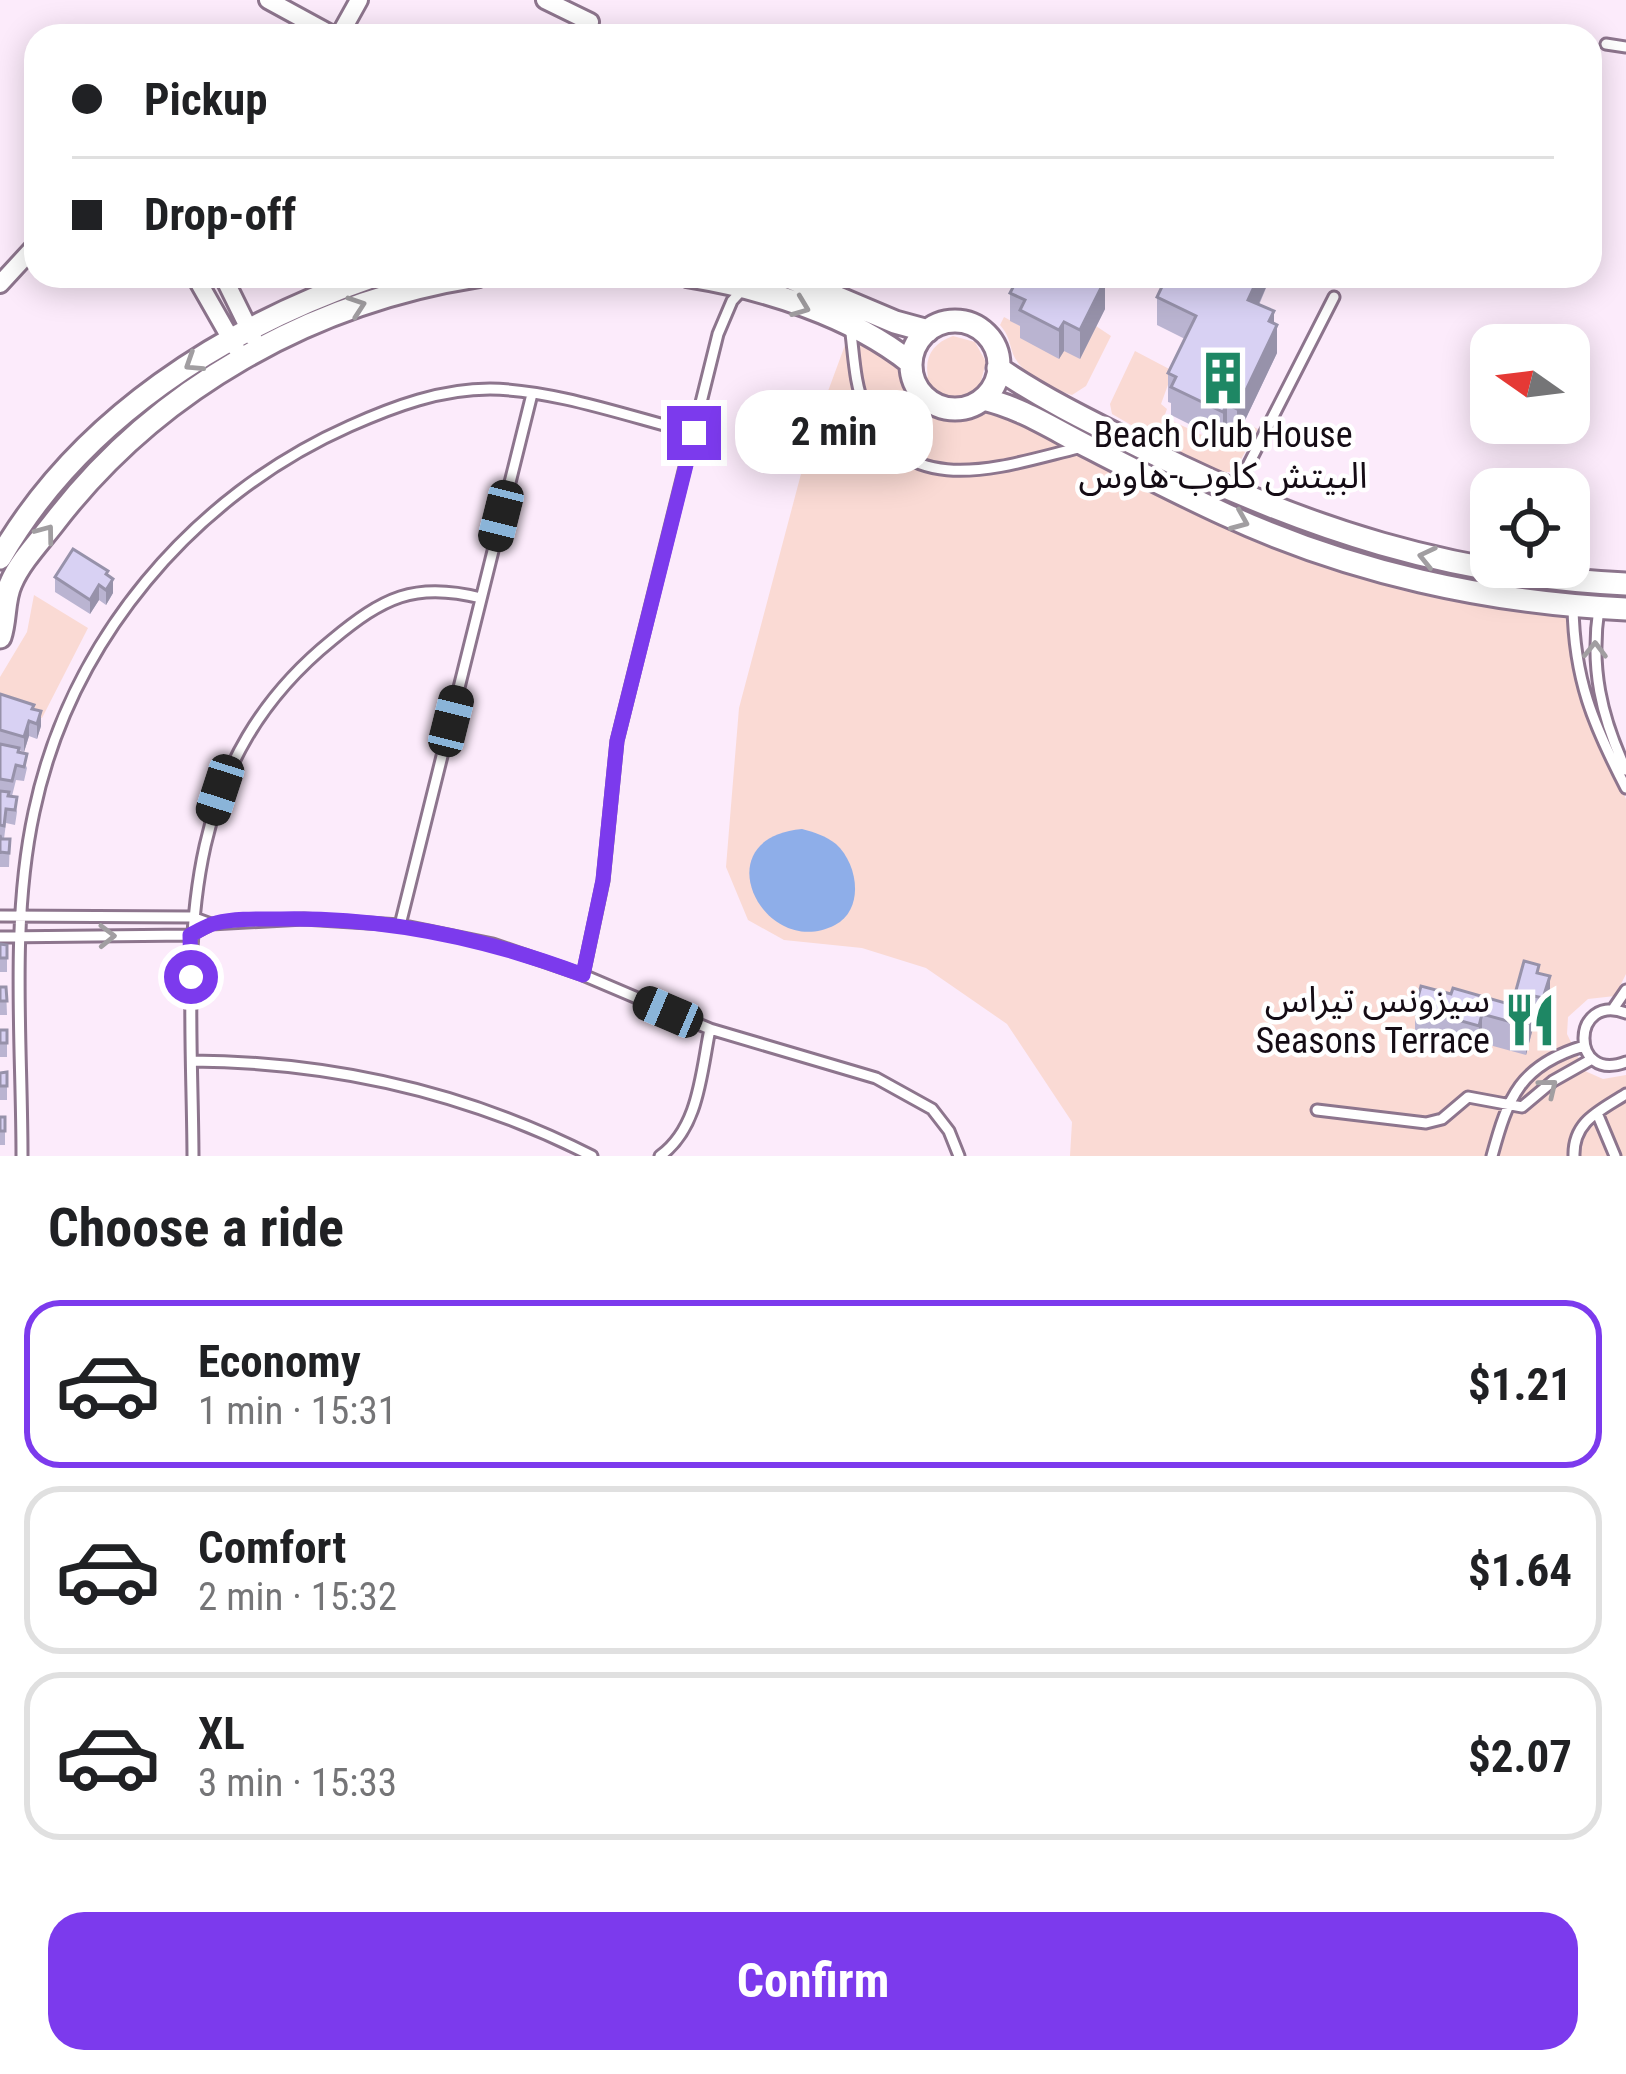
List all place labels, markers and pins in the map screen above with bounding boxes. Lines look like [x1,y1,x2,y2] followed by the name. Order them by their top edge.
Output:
[1194,349,1252,407] building icon: Beach Club House البيتش كلوب-هاوس
[1078,414,1368,497] place label: Beach Club House البيتش كلوب-هاوس
[1255,979,1490,1062] place label: سيزونس تيراس Seasons Terrace
[1501,991,1559,1049] restaurant icon: سيزونس تيراس Seasons Terrace

